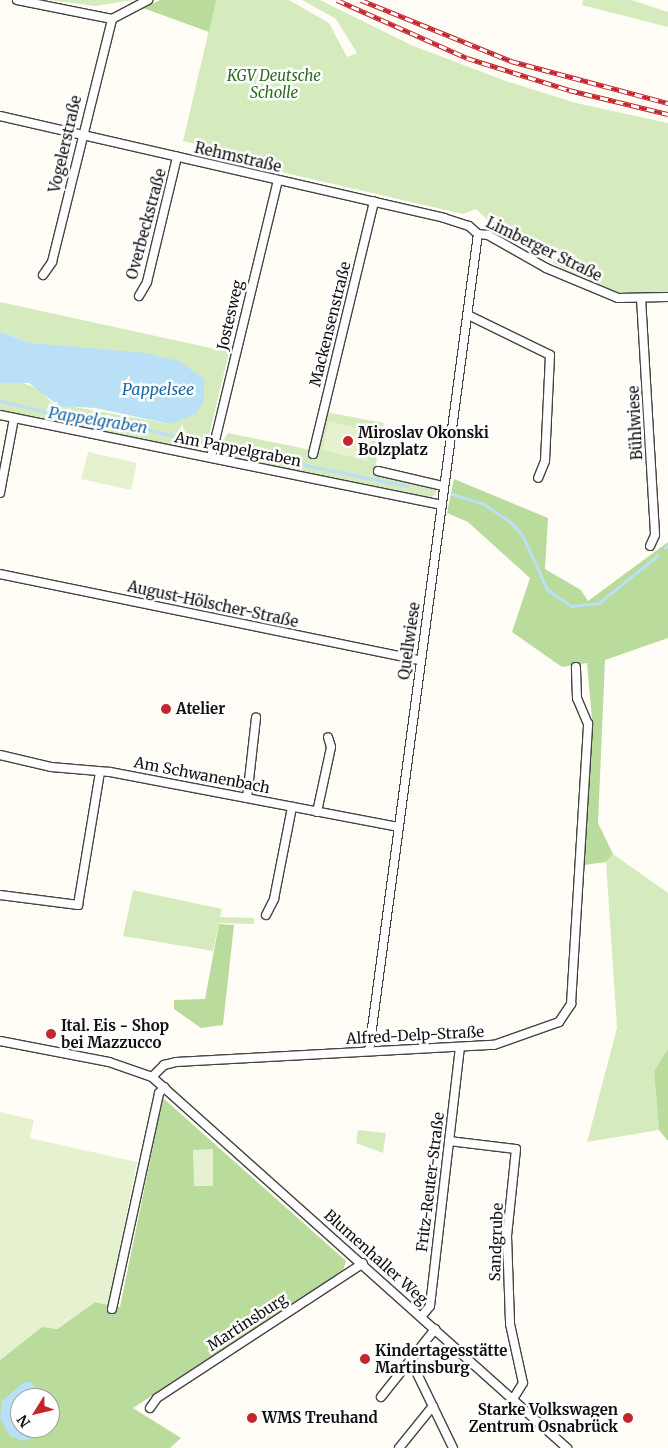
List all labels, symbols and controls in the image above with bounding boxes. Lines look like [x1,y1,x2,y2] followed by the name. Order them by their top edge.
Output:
[227,66,321,101] park label: KGV Deutsche Scholle
[45,94,85,194] street label: Vogelerstraße
[193,138,283,176] street label: Rehmstraße
[123,167,169,281] street label: Overbeckstraße
[483,213,605,285] street label: Limberger Straße
[306,260,354,388] street label: Mackensenstraße
[213,278,247,352] street label: Jostesweg
[122,379,194,399] water label: Pappelsee
[624,385,646,461] street label: Bühlwiese
[47,403,149,437] water label: Pappelgraben
[358,423,489,458] place label: Miroslav Okonski Bolzplatz
[173,428,303,470] street label: Am Pappelgraben
[342,435,354,447] marker: Miroslav Okonski Bolzplatz
[126,577,300,631] street label: August-Hölscher-Straße
[395,601,423,681] street label: Quellwiese
[176,700,225,718] place label: Atelier
[160,703,172,715] marker: Atelier
[133,753,271,797] street label: Am Schwanenbach
[61,1016,169,1051] place label: Ital. Eis - Shop bei Mazzucco
[345,1022,485,1048] street label: Alfred-Delp-Straße
[45,1028,57,1040] marker: Ital. Eis - Shop bei Mazzucco
[412,1111,448,1253] street label: Fritz-Reuter-Straße
[486,1202,506,1282] street label: Sandgrube
[321,1206,431,1308] street label: Blumenhaller Weg
[204,1290,290,1354] street label: Martinsburg
[375,1341,507,1376] place label: Kindertagesstätte Martinsburg
[359,1353,371,1365] marker: Kindertagesstätte Martinsburg
[10,1388,60,1438] north arrow
[469,1400,618,1435] place label: Starke Volkswagen Zentrum Osnabrück
[262,1409,378,1427] place label: WMS Treuhand
[13,1411,34,1431] text: N
[246,1412,258,1424] marker: WMS Treuhand
[622,1412,634,1424] marker: Starke Volkswagen Zentrum Osnabrück

